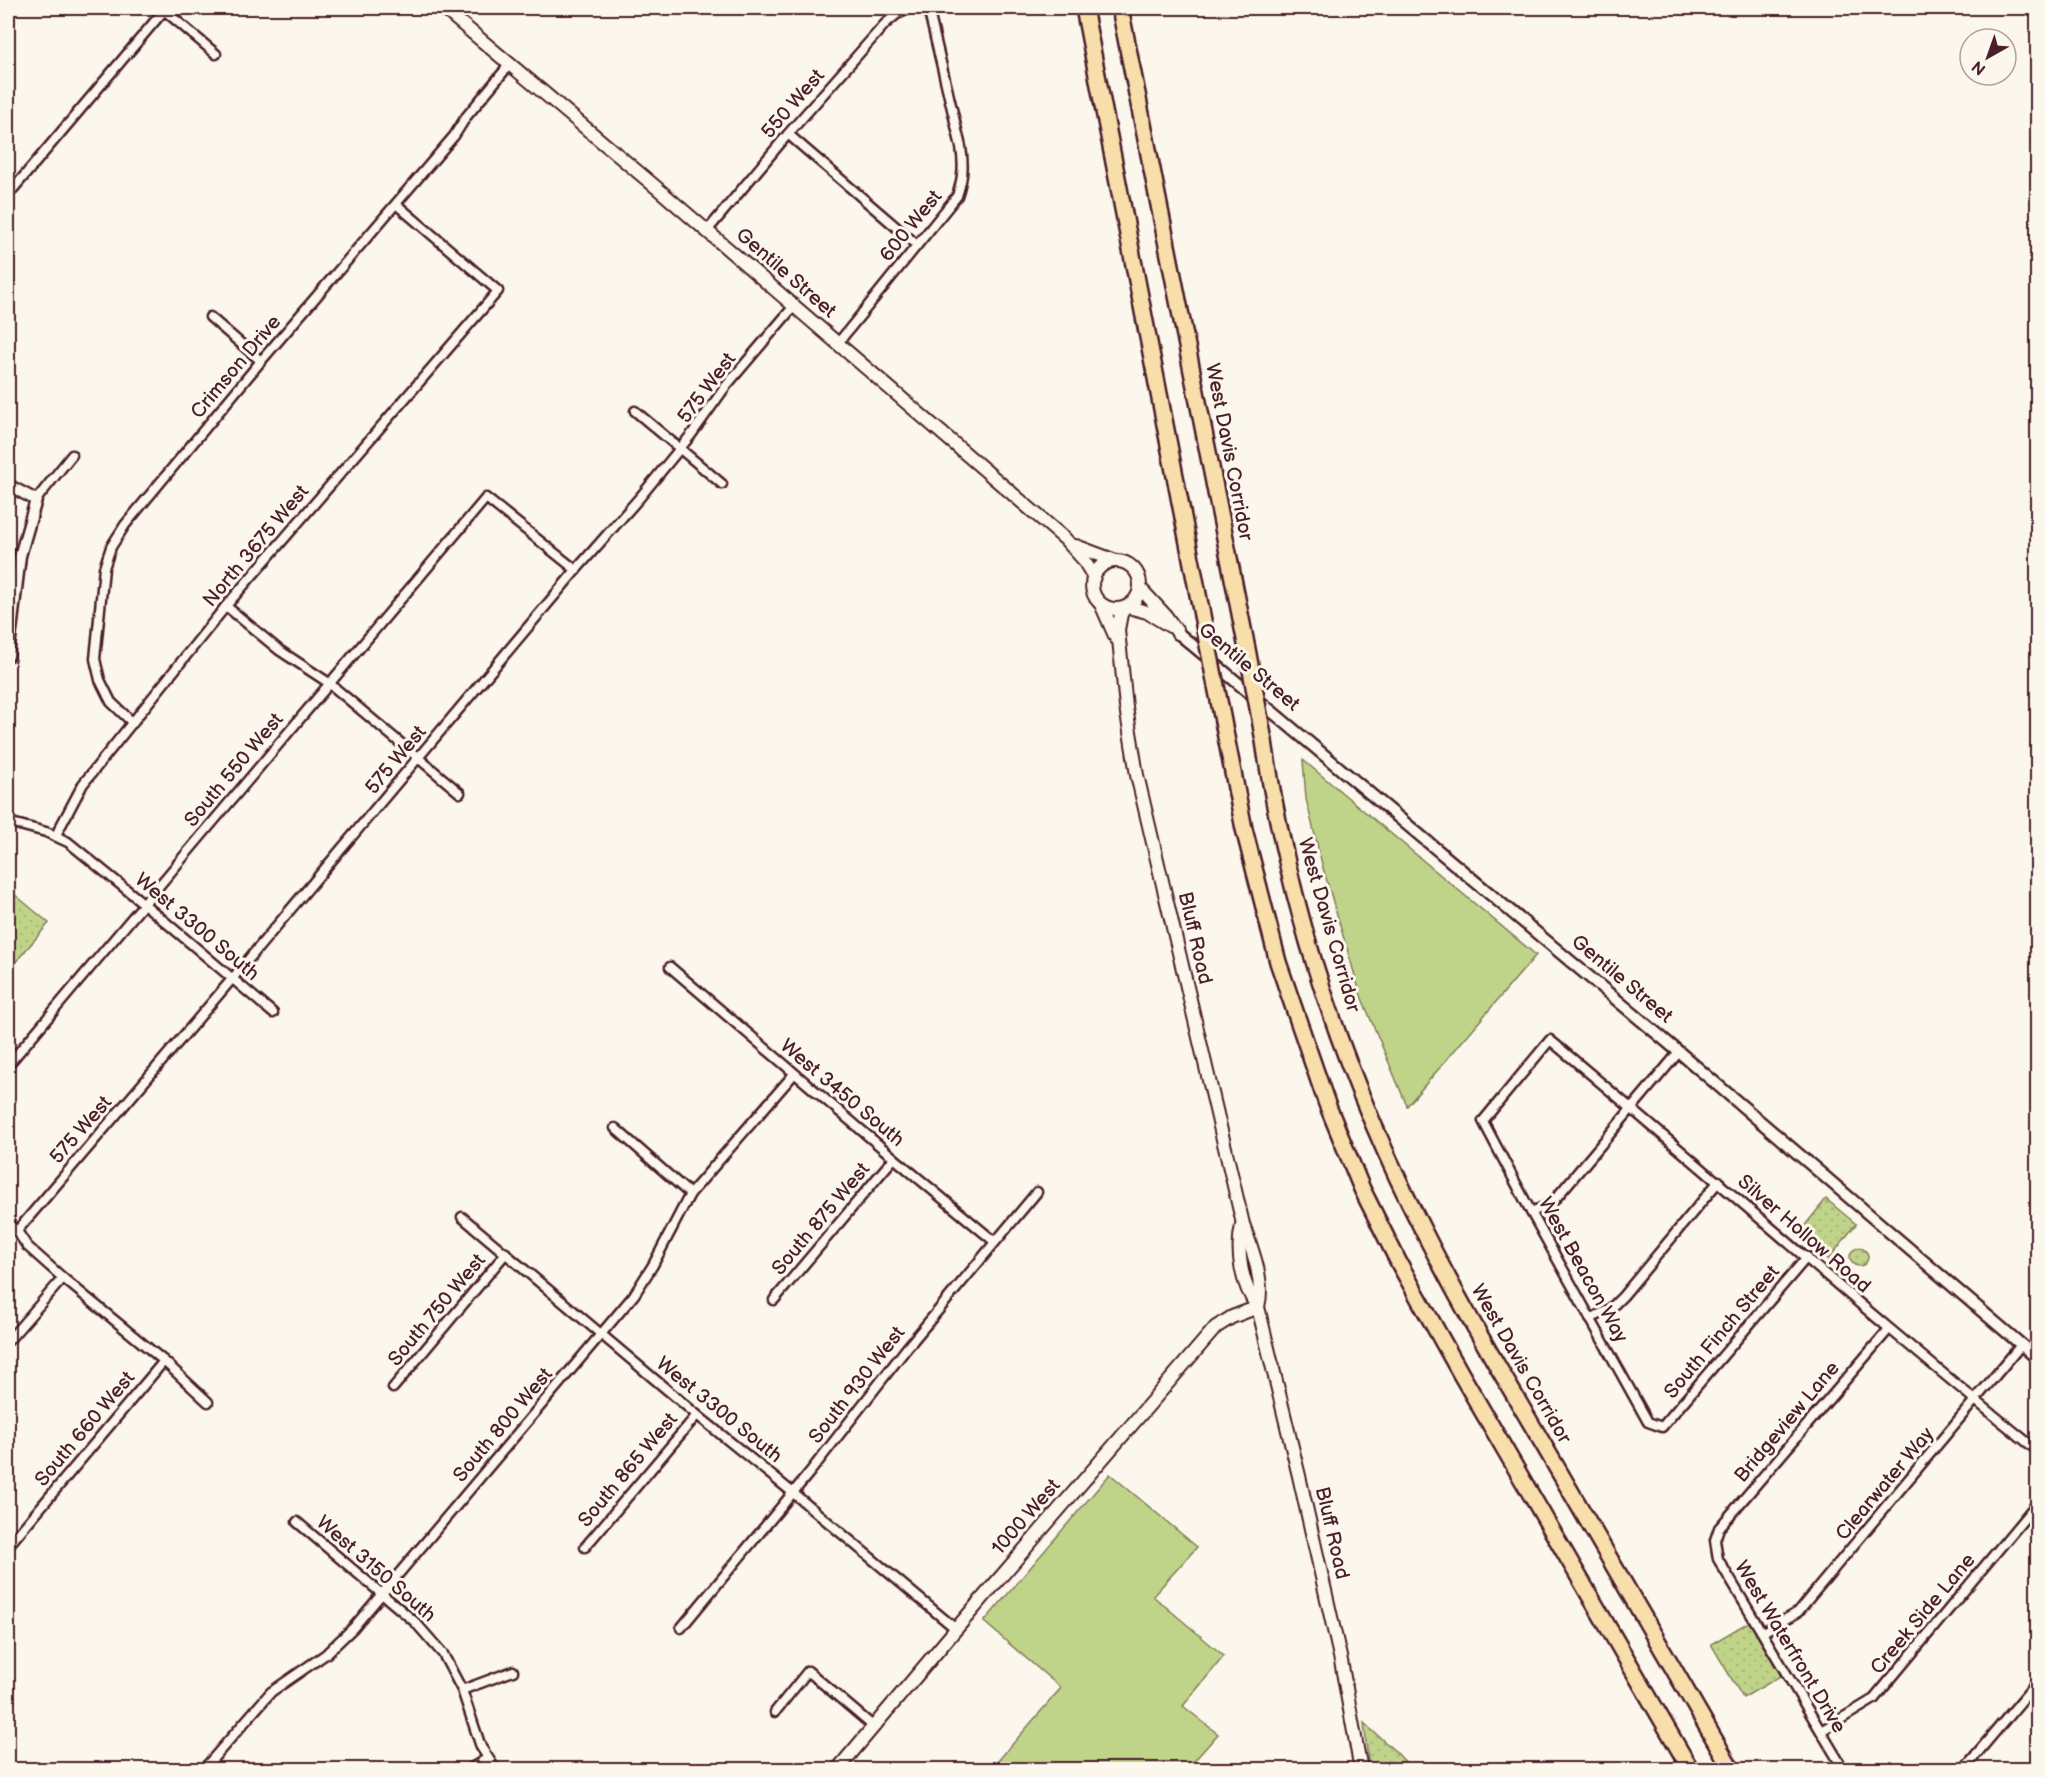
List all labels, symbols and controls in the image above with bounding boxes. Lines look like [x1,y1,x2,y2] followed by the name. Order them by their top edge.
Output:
[1958,27,2018,87] north arrow
[1969,56,1990,78] text: N
[756,64,830,144] street label: 550 West
[875,185,947,267] street label: 600 West
[731,223,841,323] street label: Gentile Street
[186,310,286,424] street label: Crimson Drive
[673,348,741,428] street label: 575 West
[1200,361,1258,544] street label: West Davis Corridor
[198,480,314,612] street label: North 3675 West
[1193,618,1305,716] street label: Gentile Street
[179,708,289,832] street label: South 550 West
[360,721,432,799] street label: 575 West
[1293,835,1366,1016] street label: West Davis Corridor
[130,868,264,986] street label: West 3300 South
[1173,890,1217,986] street label: Bluff Road
[1566,930,1678,1028] street label: Gentile Street
[775,1034,909,1152] street label: West 3450 South
[45,1091,117,1169] street label: 575 West
[767,1158,875,1280] street label: South 875 West
[1733,1170,1875,1298] street label: Silver Hollow Road
[1533,1193,1633,1347] street label: West Beacon Way
[383,1249,491,1371] street label: South 750 West
[1659,1261,1785,1403] street label: South Finch Street
[1466,1280,1577,1449] street label: West Davis Corridor
[804,1322,910,1448] street label: South 930 West
[651,1352,787,1468] street label: West 3300 South
[1729,1356,1845,1487] street label: Bridgeview Lane
[448,1363,558,1487] street label: South 800 West
[30,1367,140,1491] street label: South 660 West
[573,1408,683,1532] street label: South 865 West
[1831,1423,1939,1545] street label: Clearwater Way
[987,1474,1065,1560] street label: 1000 West
[1310,1485,1354,1581] street label: Bluff Road
[311,1511,441,1627] street label: West 3150 South
[1865,1549,1981,1679] street label: Creek Side Lane
[1729,1556,1851,1738] street label: West Waterfront Drive

